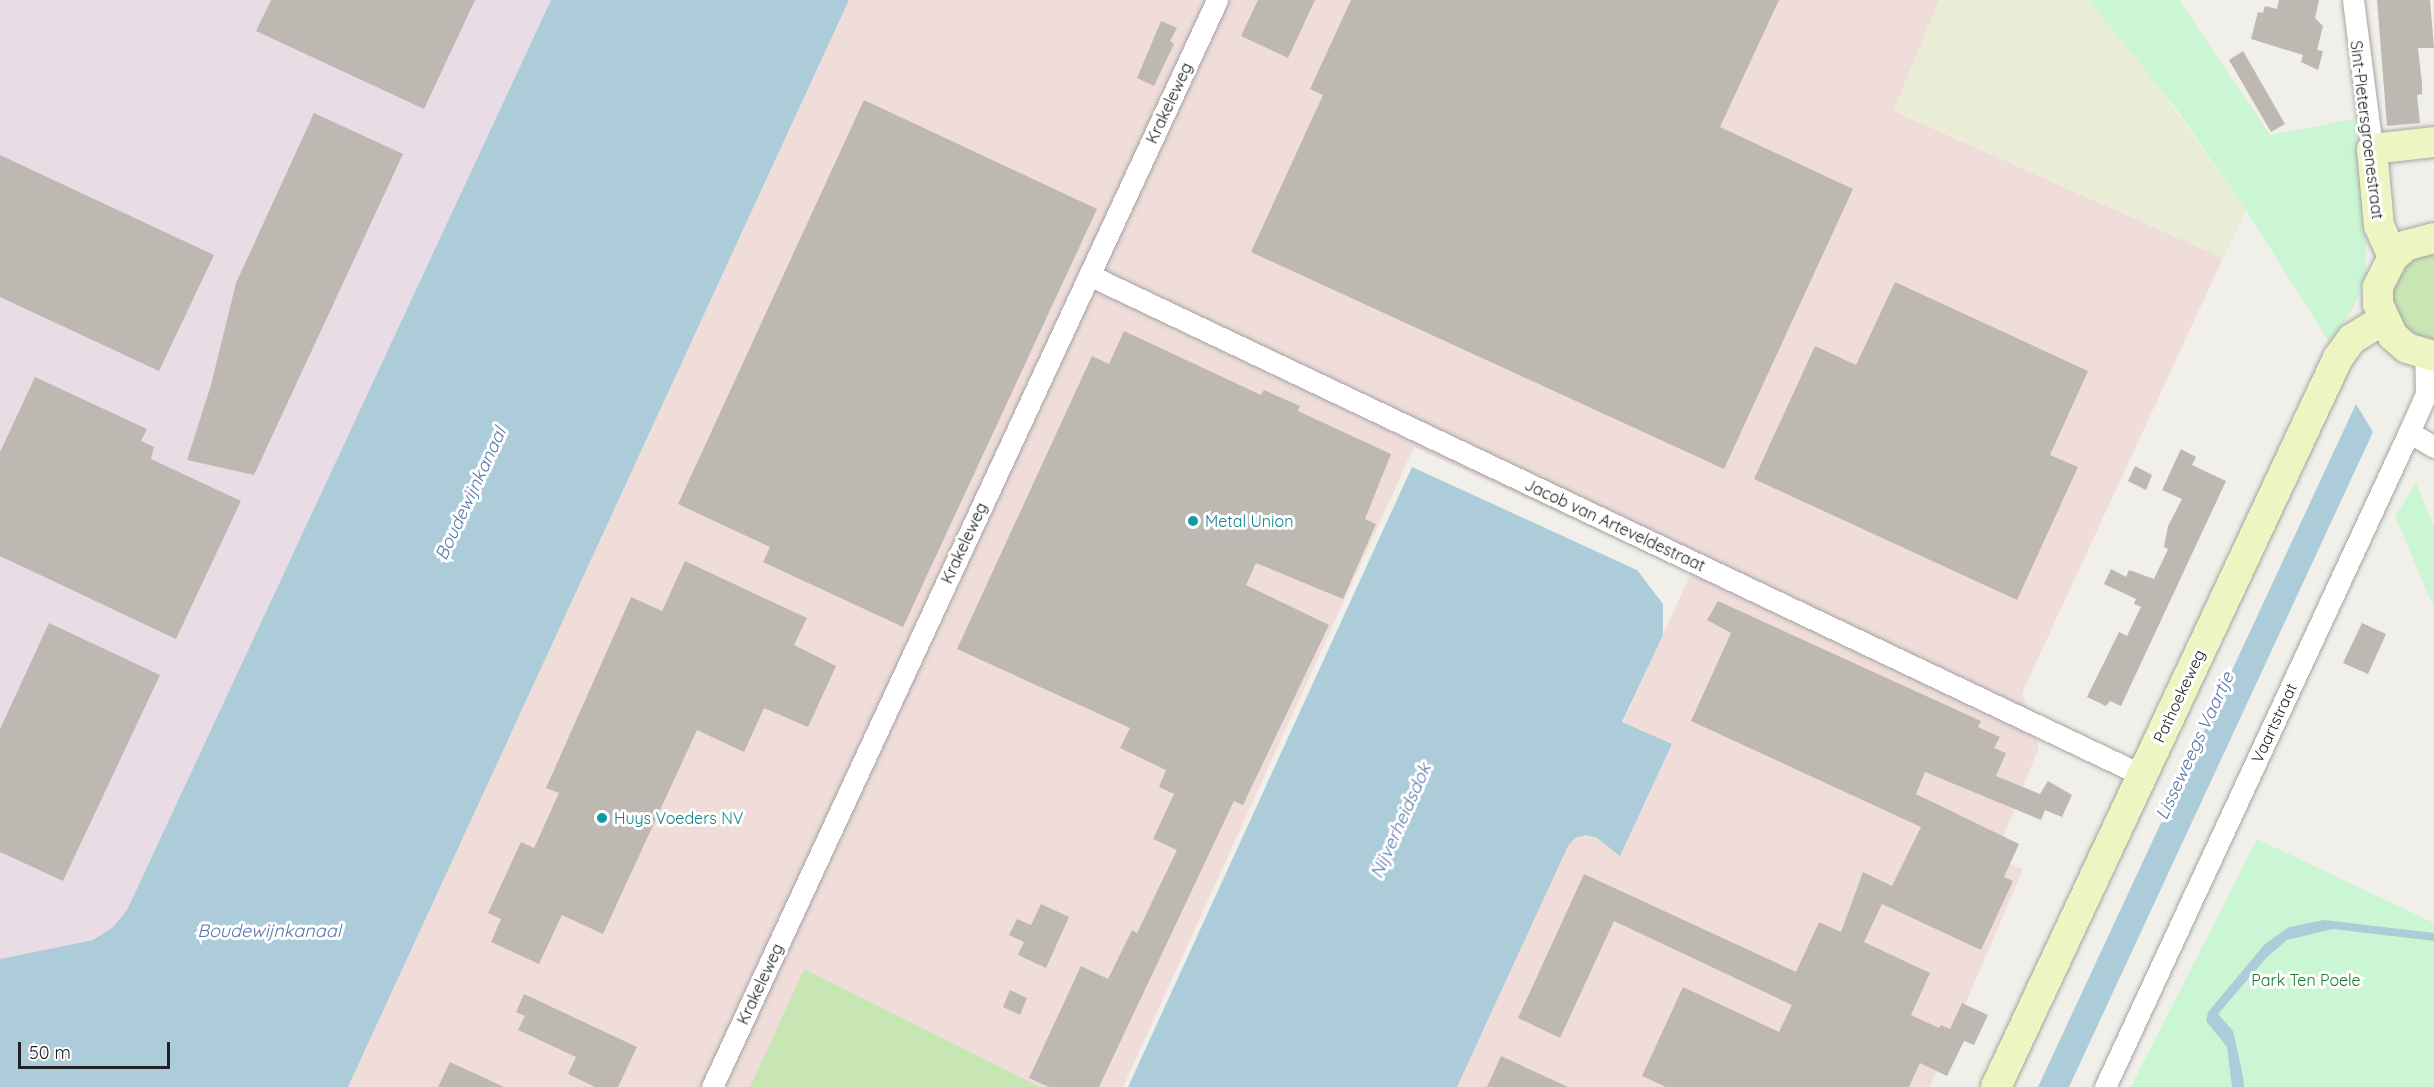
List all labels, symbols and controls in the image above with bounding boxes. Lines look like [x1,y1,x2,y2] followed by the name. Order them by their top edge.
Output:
[2347,39,2387,221] street label: Sint-Pietersgroenestraat
[1142,59,1196,147] street label: Krakeleweg
[431,424,511,564] water label: Boudewijnkanaal
[1522,475,1708,575] street label: Jacob van Arteveldestraat
[937,499,991,587] street label: Krakeleweg
[1205,511,1293,531] place label: Metal Union
[1186,514,1200,528] marker: Metal Union
[2149,646,2209,746] street label: Pathoekeweg
[2151,669,2239,823] water label: Lisseweegs Vaartje
[2247,680,2301,766] street label: Vaartstraat
[1366,760,1436,882] water label: Nijverheidsdok
[614,808,743,828] place label: Huys Voeders NV
[595,811,609,825] marker: Huys Voeders NV
[197,920,341,942] water label: Boudewijnkanaal
[733,940,787,1028] street label: Krakeleweg
[2251,970,2361,990] park label: Park Ten Poele
[21,1030,172,1068] scale bar
[29,1041,71,1064] text: 50 m

